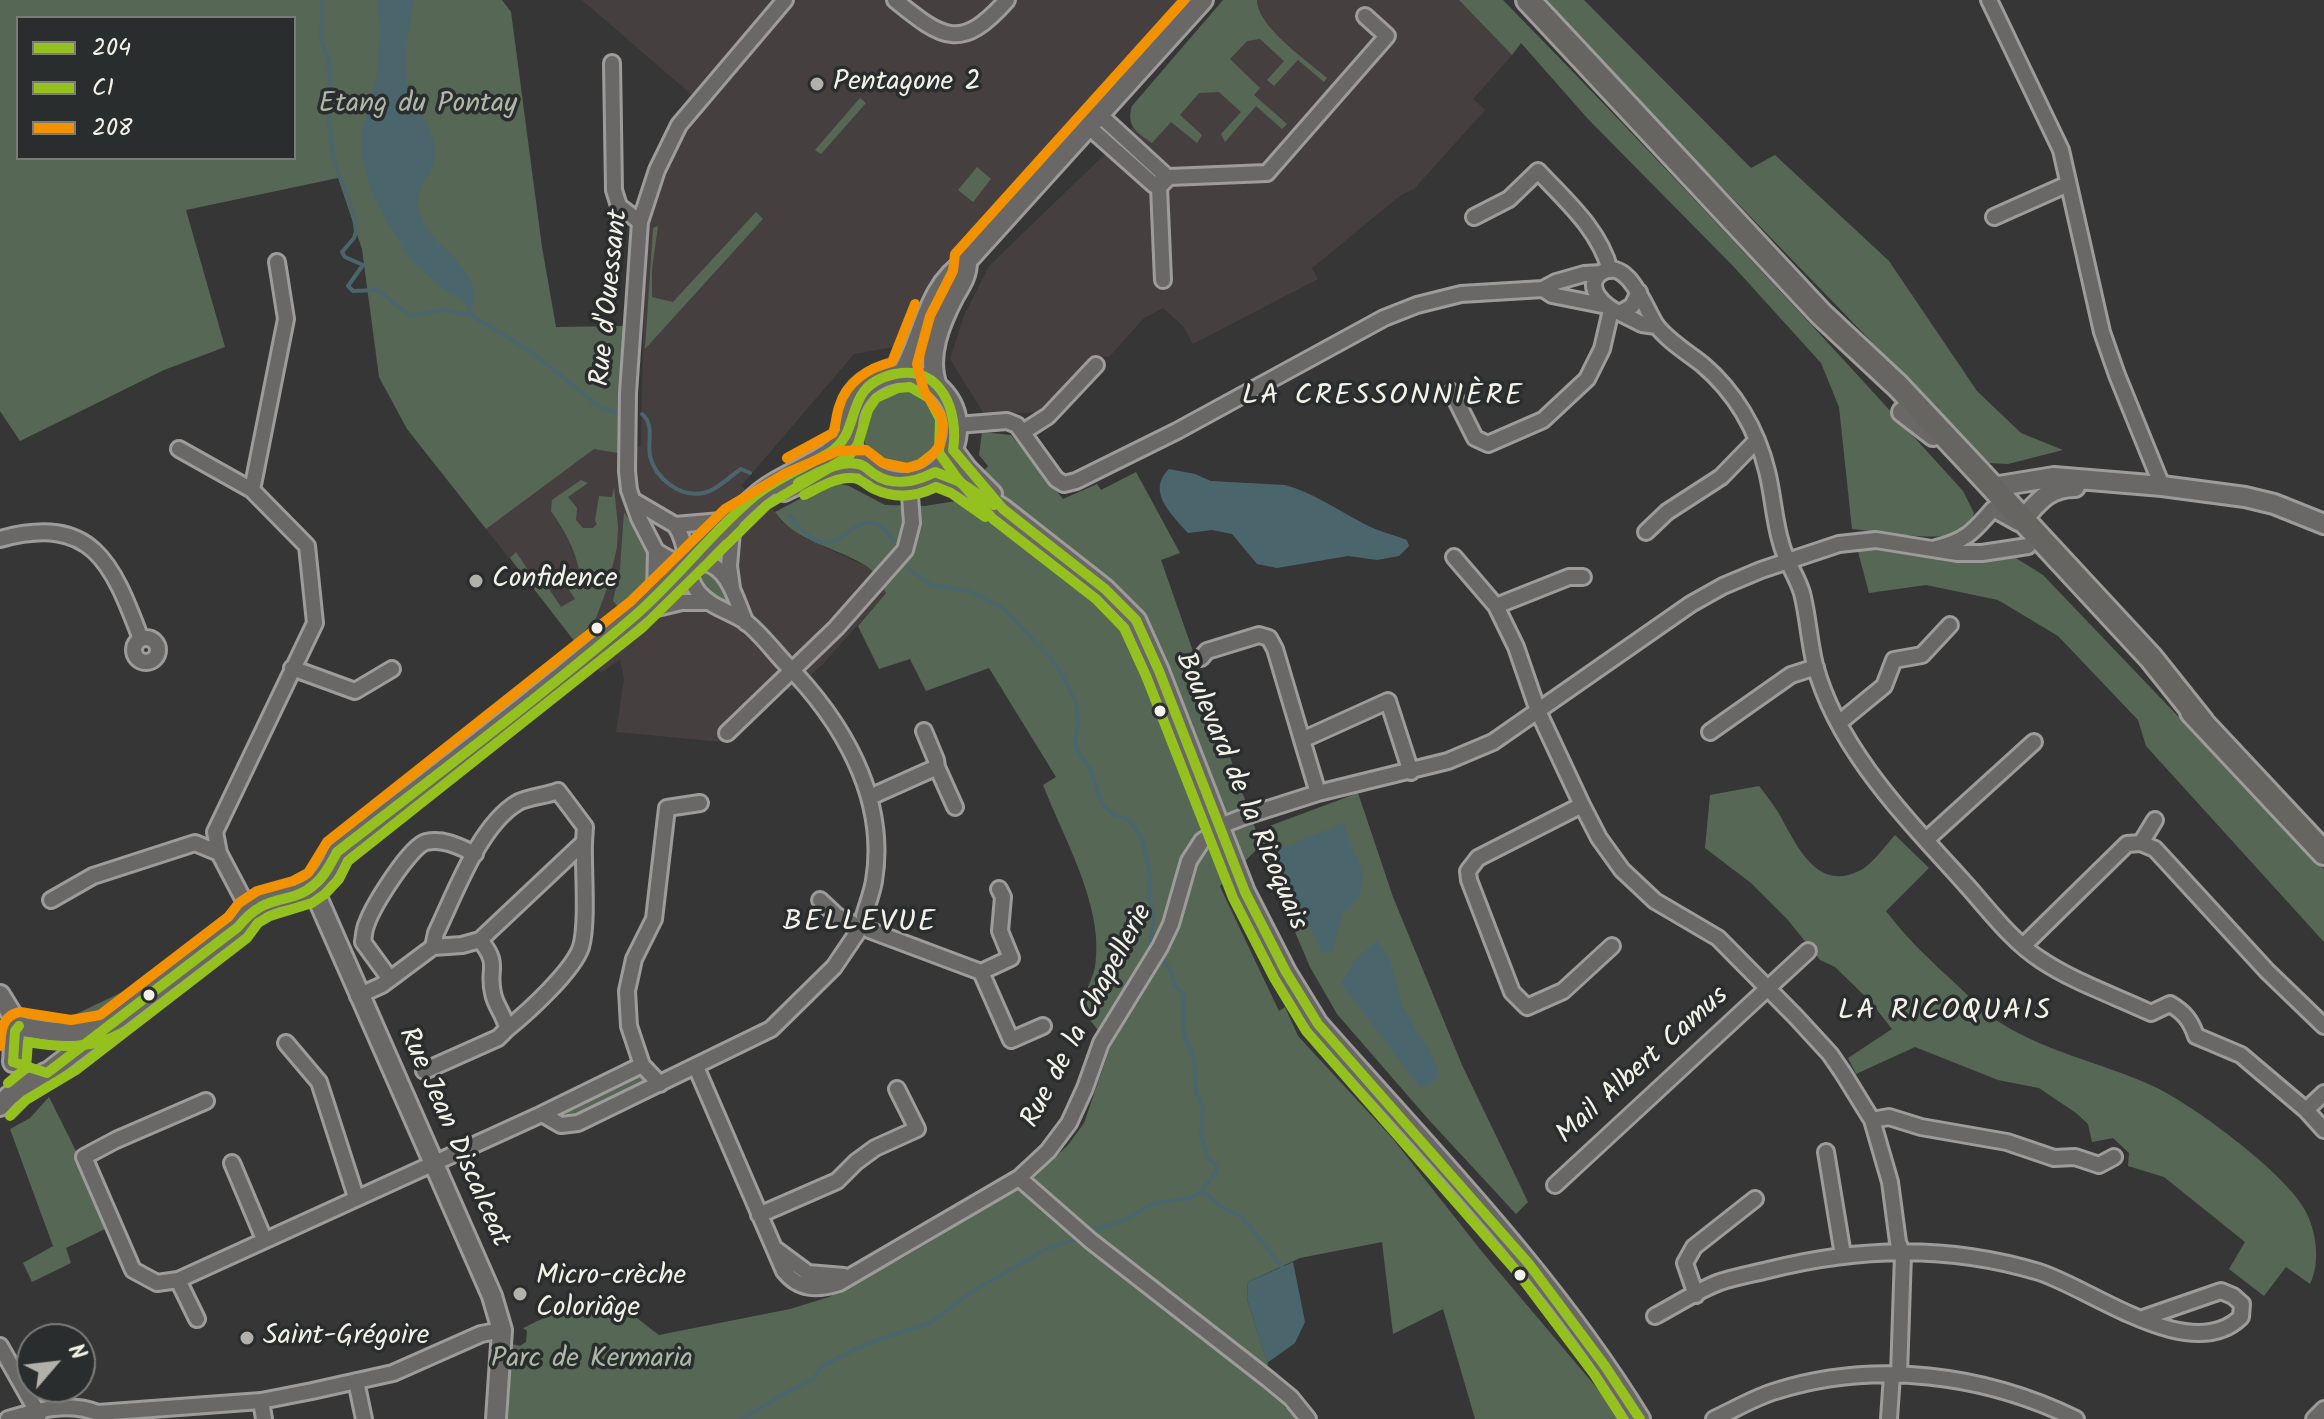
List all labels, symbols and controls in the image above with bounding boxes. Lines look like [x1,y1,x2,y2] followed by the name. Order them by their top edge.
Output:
[16,16,296,160] legend
[92,29,131,68] text: 204
[833,67,981,101] place label: Pentagone 2
[92,69,114,108] text: C1
[808,75,826,93] marker: Pentagone 2
[319,89,517,123] park label: Etang du Pontay
[92,109,132,148] text: 208
[586,208,638,388] street label: Rue d'Ouessant
[1242,381,1524,417] district label: LA CRESSONNIÈRE
[492,564,618,598] place label: Confidence
[467,572,485,590] marker: Confidence
[589,620,605,636] unlabelled marker
[1165,648,1313,936] street label: Boulevard de la Ricoquais
[1152,703,1168,719] unlabelled marker
[1016,899,1162,1135] street label: Rue de la Chapellerie
[783,907,937,943] district label: BELLEVUE
[1551,981,1737,1153] street label: Mail Albert Camus
[141,987,157,1003] unlabelled marker
[1838,996,2052,1032] district label: LA RICOQUAIS
[389,1023,515,1253] street label: Rue Jean Discalceat
[536,1261,686,1327] place label: Micro-crèche Coloriâge
[1512,1267,1528,1283] unlabelled marker
[511,1285,529,1303] marker: Micro-crèche Coloriâge
[263,1321,429,1355] place label: Saint-Grégoire
[16,1323,96,1403] north arrow
[238,1329,256,1347] marker: Saint-Grégoire
[57,1338,95,1367] text: N
[491,1344,693,1378] park label: Parc de Kermaria

